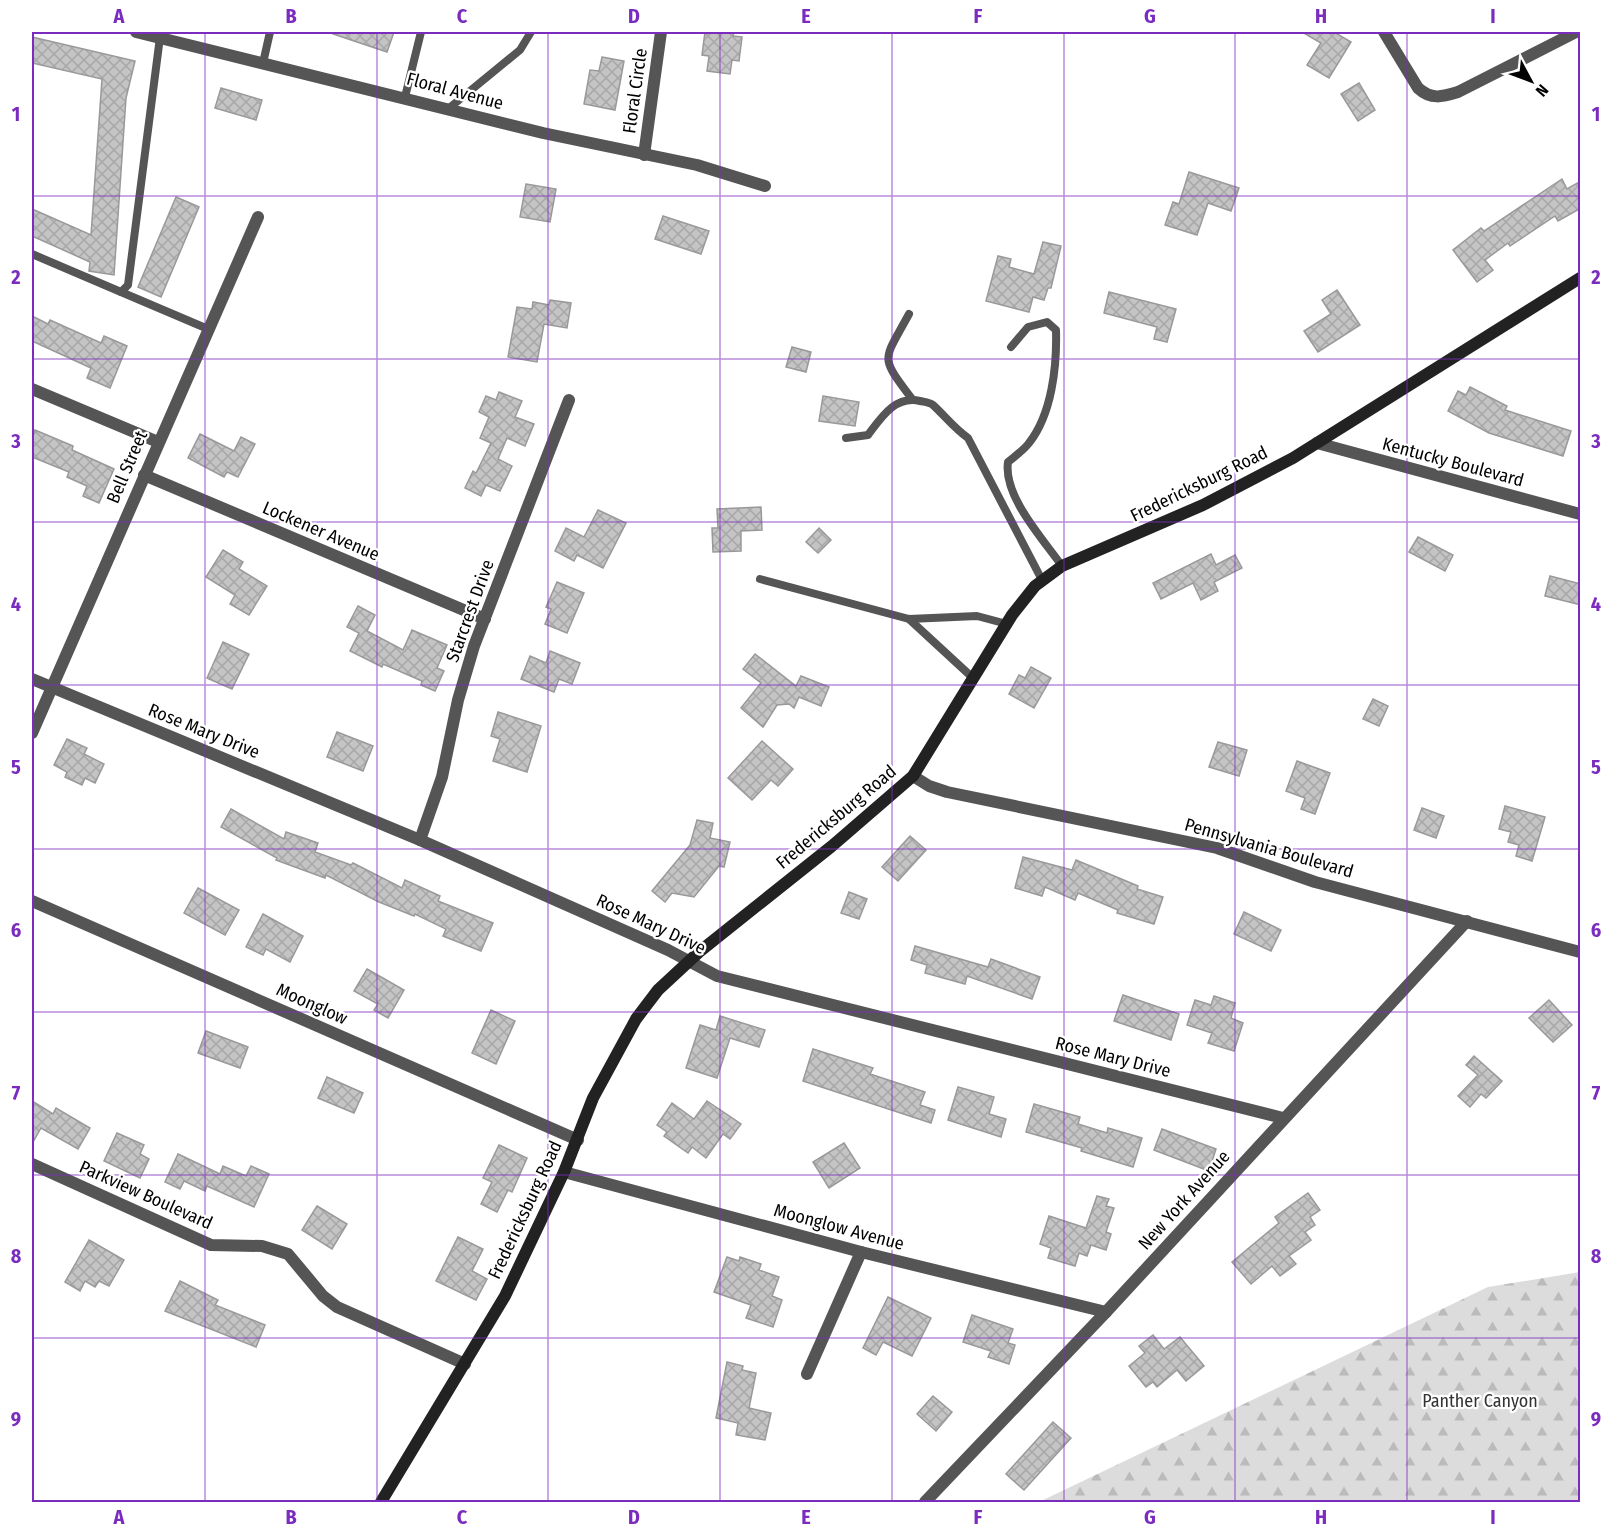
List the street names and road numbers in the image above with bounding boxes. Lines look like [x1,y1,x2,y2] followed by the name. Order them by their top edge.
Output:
[618,47,652,135] street label: Floral Circle
[404,68,506,114] street label: Floral Avenue
[102,427,152,507] street label: Bell Street
[1380,433,1526,491] street label: Kentucky Boulevard
[1127,441,1271,527] street label: Fredericksburg Road
[259,496,383,566] street label: Lockener Avenue
[441,557,499,665] street label: Starcrest Drive
[145,699,263,763] street label: Rose Mary Drive
[771,760,901,874] street label: Fredericksburg Road
[1182,813,1356,883] street label: Pennsylvania Boulevard
[593,889,709,959] street label: Rose Mary Drive
[273,979,351,1030] street label: Moonglow
[1053,1032,1173,1082] street label: Rose Mary Drive
[483,1137,567,1283] street label: Fredericksburg Road
[1134,1146,1234,1254] street label: New York Avenue
[76,1156,216,1234] street label: Parkview Boulevard
[771,1199,907,1255] street label: Moonglow Avenue

